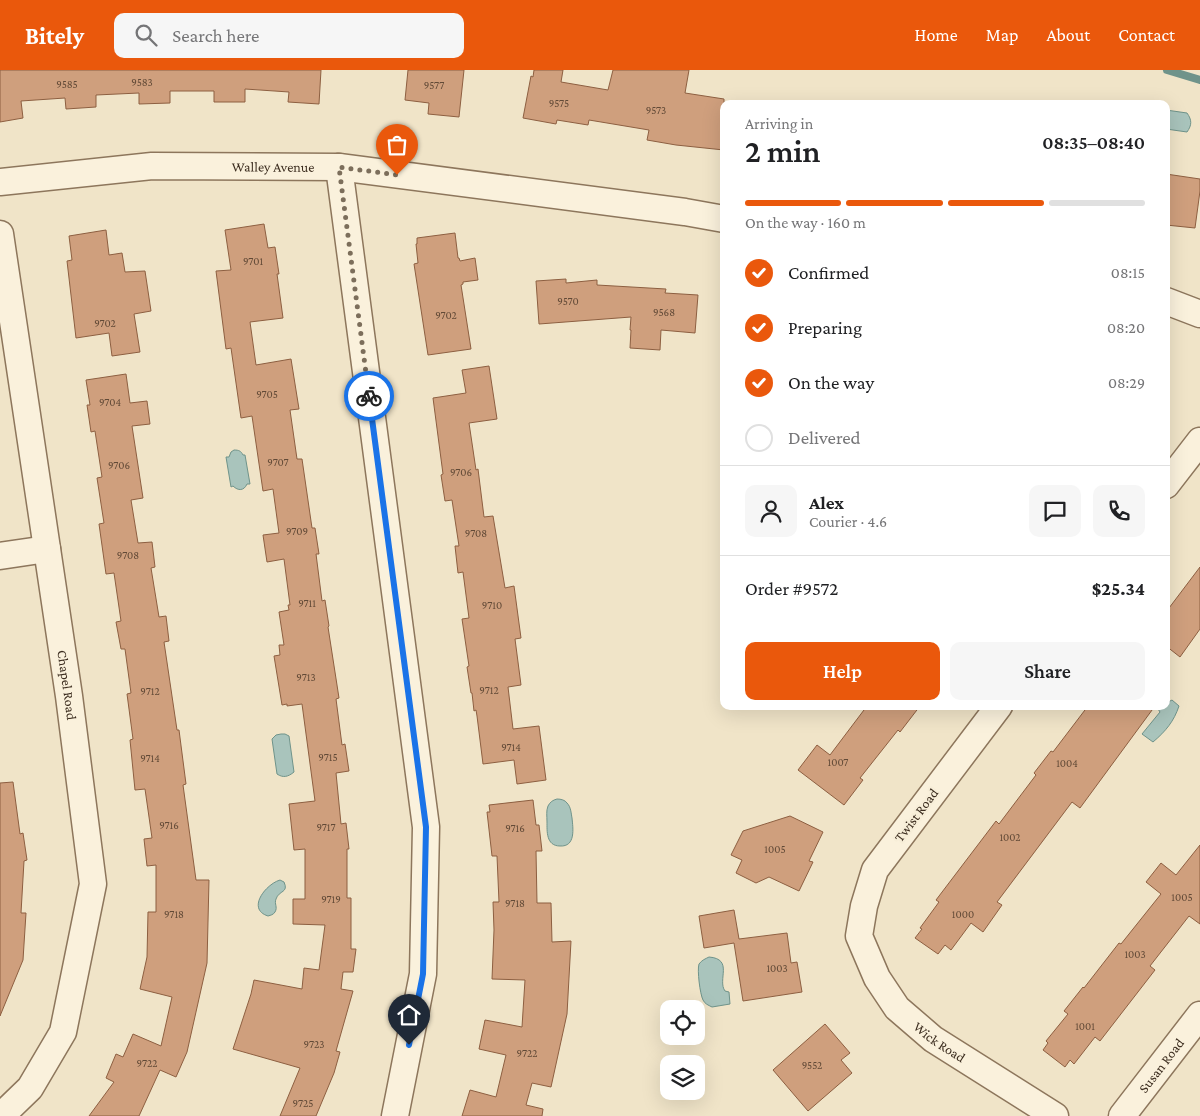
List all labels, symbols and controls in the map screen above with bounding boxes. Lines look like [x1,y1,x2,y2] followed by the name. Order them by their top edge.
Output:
[114,13,464,58] search box
[132,21,160,49] icon: search
[25,22,84,49] text: Bitely
[172,25,259,46] text: Search here
[915,25,958,45] text: Home
[986,25,1018,45] text: Map
[1046,25,1090,45] text: About
[1118,25,1175,45] text: Contact
[131,76,153,88] house number: 9583
[56,78,78,90] house number: 9585
[424,79,444,91] house number: 9577
[549,97,569,109] house number: 9575
[646,104,666,116] house number: 9573
[745,115,813,132] text: Arriving in
[376,124,418,175] pin
[383,131,411,159] icon: bag
[1042,132,1145,153] text: 08:35–08:40
[745,133,820,169] text: 2 min
[232,158,314,175] street label: Walley Avenue
[745,214,866,231] text: On the way · 160 m
[243,255,263,267] house number: 9701
[745,259,773,287] icon: check
[788,262,869,283] text: Confirmed
[1111,264,1145,281] text: 08:15
[557,295,579,307] house number: 9570
[653,306,675,318] house number: 9568
[435,309,457,321] house number: 9702
[745,314,773,342] icon: check
[94,317,116,329] house number: 9702
[788,317,862,338] text: Preparing
[1107,319,1145,336] text: 08:20
[745,369,773,397] icon: check
[344,371,394,421] courier
[788,372,874,393] text: On the way
[1108,374,1145,391] text: 08:29
[355,382,383,410] icon: bike
[256,388,278,400] house number: 9705
[99,396,121,408] house number: 9704
[788,427,861,448] text: Delivered
[267,456,289,468] house number: 9707
[108,459,130,471] house number: 9706
[450,466,472,478] house number: 9706
[745,485,797,537] button: person
[1029,485,1081,537] button: chat
[1093,485,1145,537] button: phone
[809,492,844,513] text: Alex
[809,513,887,530] text: Courier · 4.6
[286,525,308,537] house number: 9709
[465,527,487,539] house number: 9708
[117,549,139,561] house number: 9708
[745,578,838,599] text: Order #9572
[1092,578,1145,599] text: $25.34
[298,597,316,609] house number: 9711
[482,599,502,611] house number: 9710
[745,642,940,700] button: Help
[950,642,1145,700] button: Share
[54,649,80,722] street label: Chapel Road
[296,671,316,683] house number: 9713
[479,684,499,696] house number: 9712
[140,685,160,697] house number: 9712
[501,741,521,753] house number: 9714
[318,751,338,763] house number: 9715
[140,752,160,764] house number: 9714
[828,756,848,768] house number: 1007
[1056,757,1078,769] house number: 1004
[891,785,942,845] street label: Twist Road
[159,819,179,831] house number: 9716
[316,821,336,833] house number: 9717
[505,822,525,834] house number: 9716
[999,831,1021,843] house number: 1002
[764,843,786,855] house number: 1005
[1171,891,1193,903] house number: 1005
[321,893,341,905] house number: 9719
[505,897,525,909] house number: 9718
[164,908,184,920] house number: 9718
[952,908,974,920] house number: 1000
[1124,948,1146,960] house number: 1003
[766,962,788,974] house number: 1003
[388,994,430,1045] pin
[660,1000,705,1100] map controls
[660,1000,705,1045] button: locate
[395,1001,423,1029] icon: home
[910,1018,969,1066] street label: Wick Road
[1075,1020,1095,1032] house number: 1001
[1135,1034,1188,1096] street label: Susan Road
[304,1038,324,1050] house number: 9723
[517,1047,537,1059] house number: 9722
[660,1055,705,1100] button: layers
[137,1057,157,1069] house number: 9722
[802,1059,822,1071] house number: 9552
[293,1097,313,1109] house number: 9725

